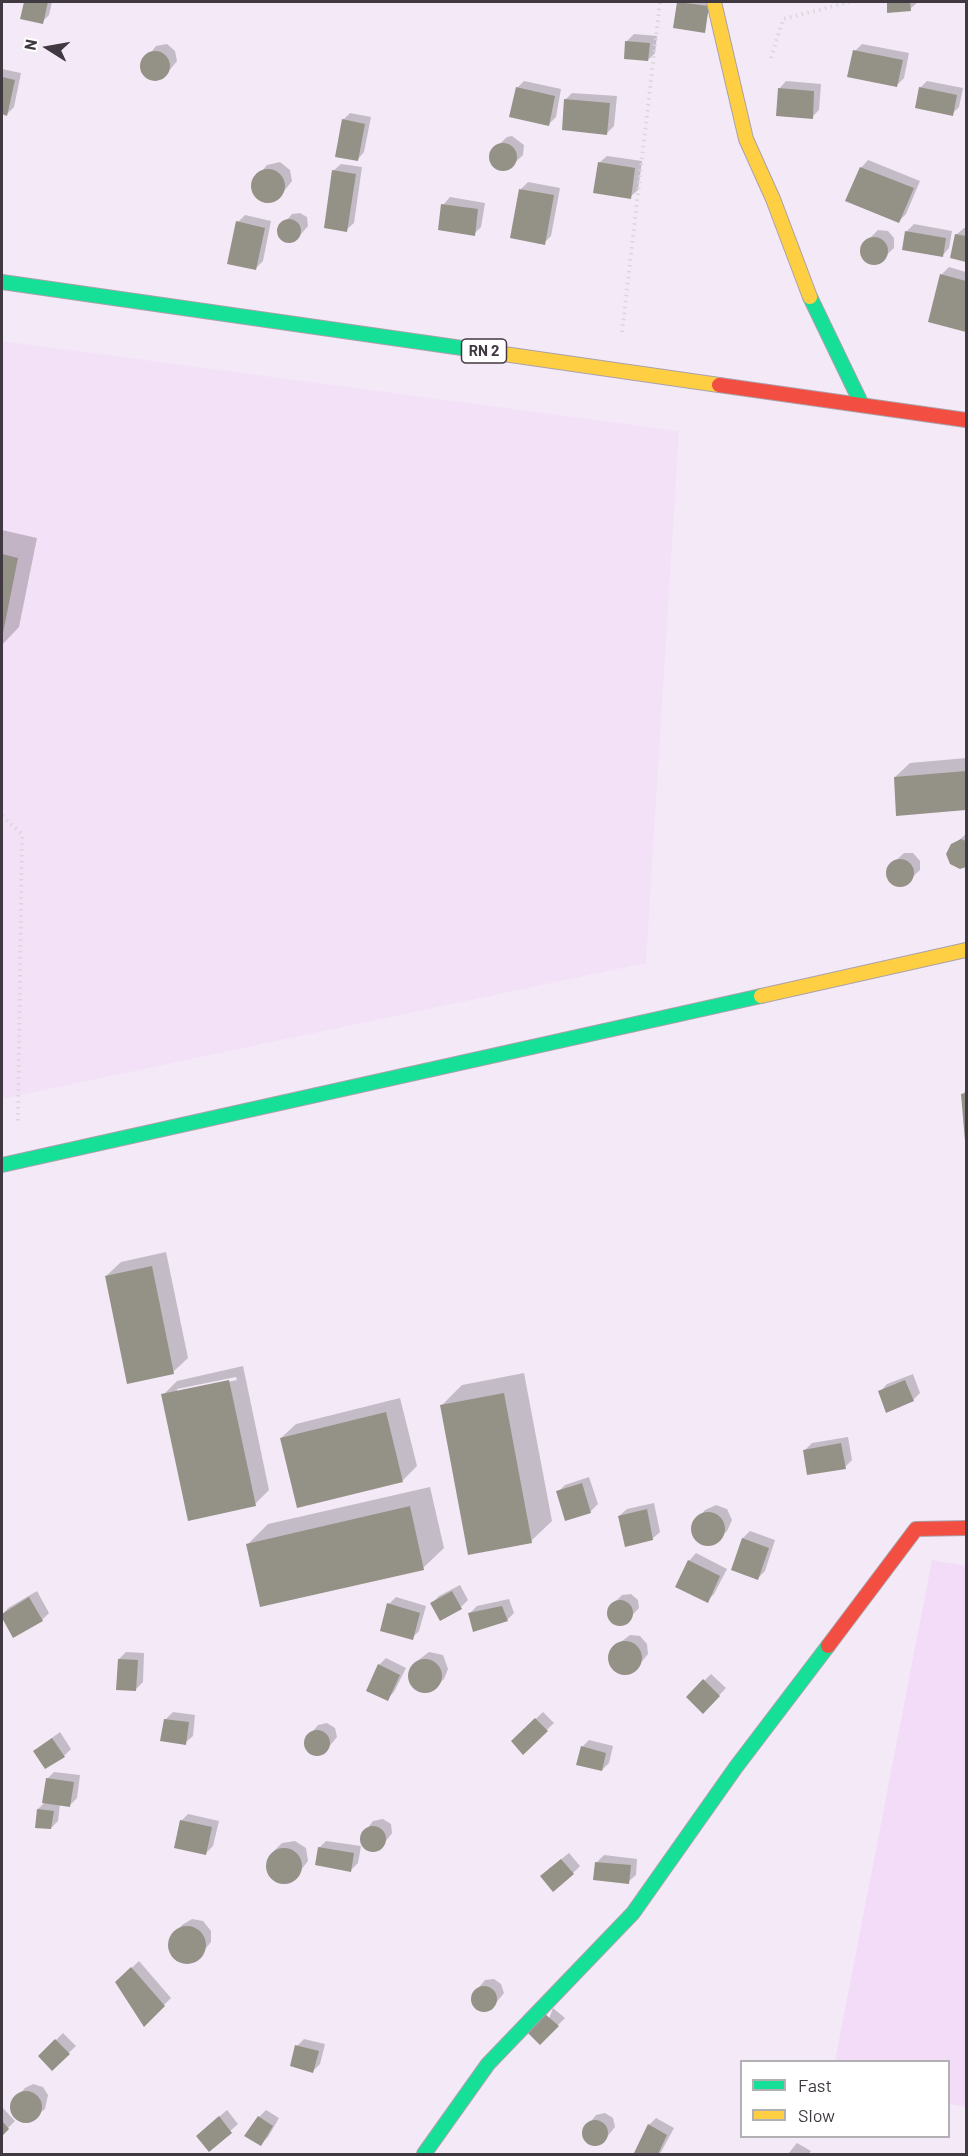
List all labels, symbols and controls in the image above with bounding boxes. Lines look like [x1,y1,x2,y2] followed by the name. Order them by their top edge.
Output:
[18,18,78,78] north arrow
[19,37,40,52] text: N
[462,339,506,363] road number: RN 2
[740,2060,950,2138] legend
[798,2074,832,2096] text: Fast
[798,2104,835,2126] text: Slow

